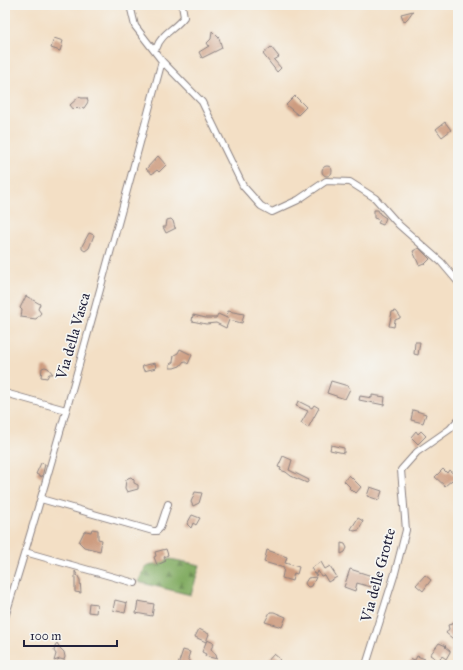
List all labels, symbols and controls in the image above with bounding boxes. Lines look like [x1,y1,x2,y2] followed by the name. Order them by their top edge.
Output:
[52,290,94,382] street label: Via della Vasca
[357,526,399,625] street label: Via delle Grotte
[24,622,117,648] scale bar
[30,629,61,643] text: 100 m

